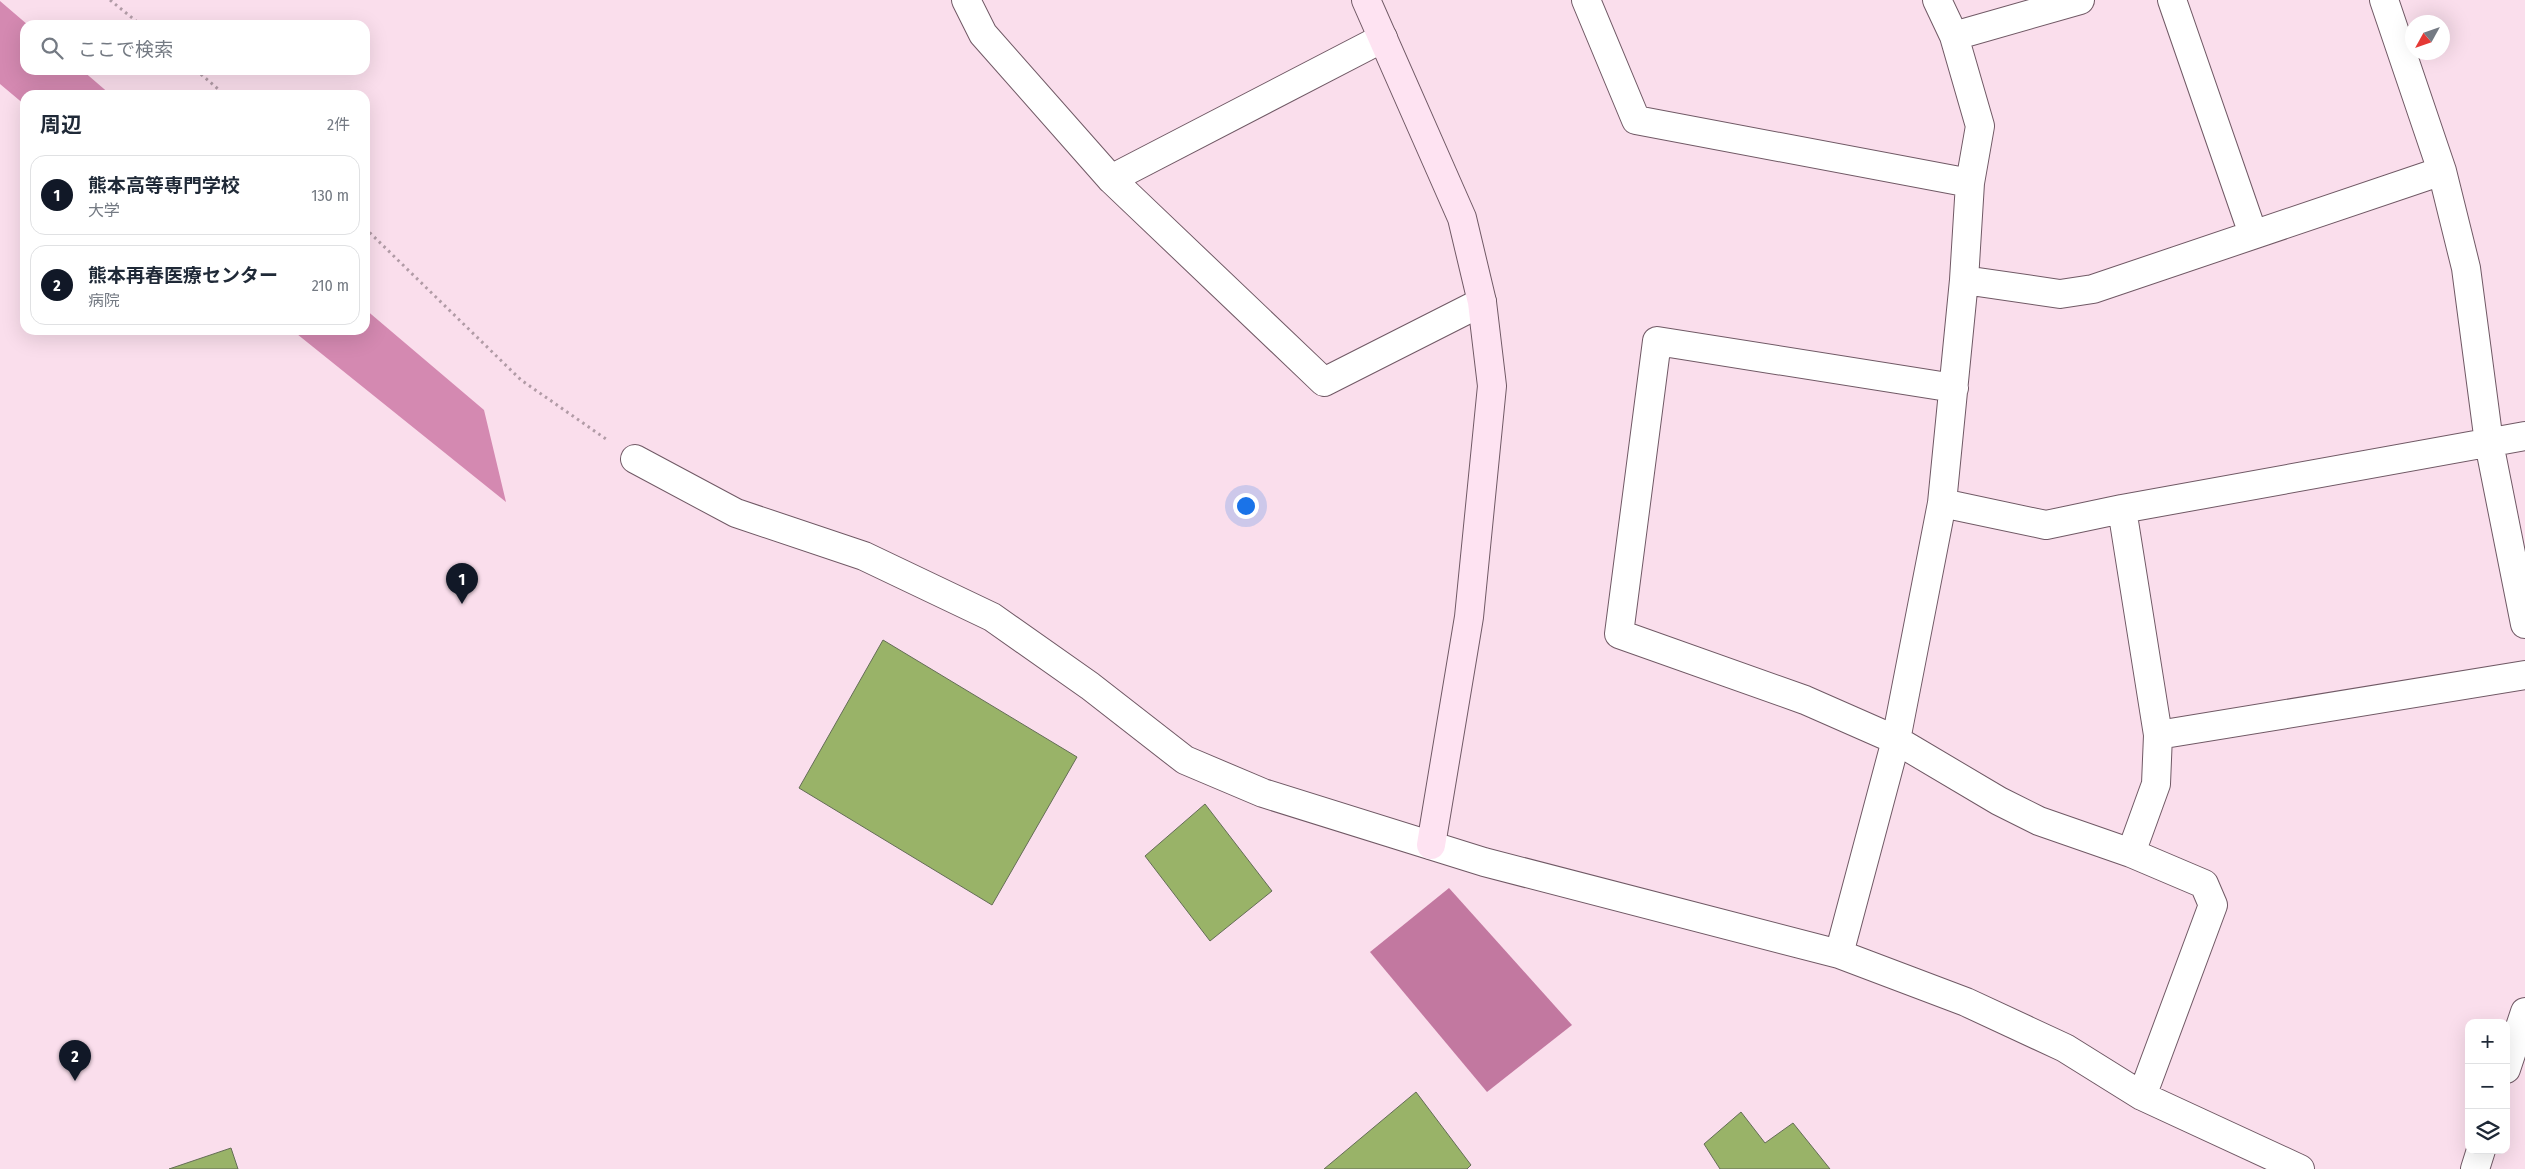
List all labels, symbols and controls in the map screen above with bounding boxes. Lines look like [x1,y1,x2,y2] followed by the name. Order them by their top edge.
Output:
[2405,15,2450,60] north arrow
[20,20,370,75] search box
[38,34,66,62] icon: search
[78,38,173,61] text: ここで検索
[40,112,82,138] text: 周辺
[327,115,350,134] text: 2件
[88,174,240,197] text: 熊本高等専門学校
[54,186,60,205] text: 1
[311,186,349,205] text: 130 m
[88,201,120,220] text: 大学
[88,264,278,287] text: 熊本再春医療センター
[53,276,61,295] text: 2
[312,276,349,295] text: 210 m
[88,291,120,310] text: 病院
[1233,493,1259,519] your location
[446,563,478,604] pin: 1
[2465,1019,2510,1154] map controls
[2465,1019,2510,1064] button: +
[59,1040,91,1081] pin: 2
[2465,1064,2510,1109] button: −
[2465,1109,2510,1154] button: layers

